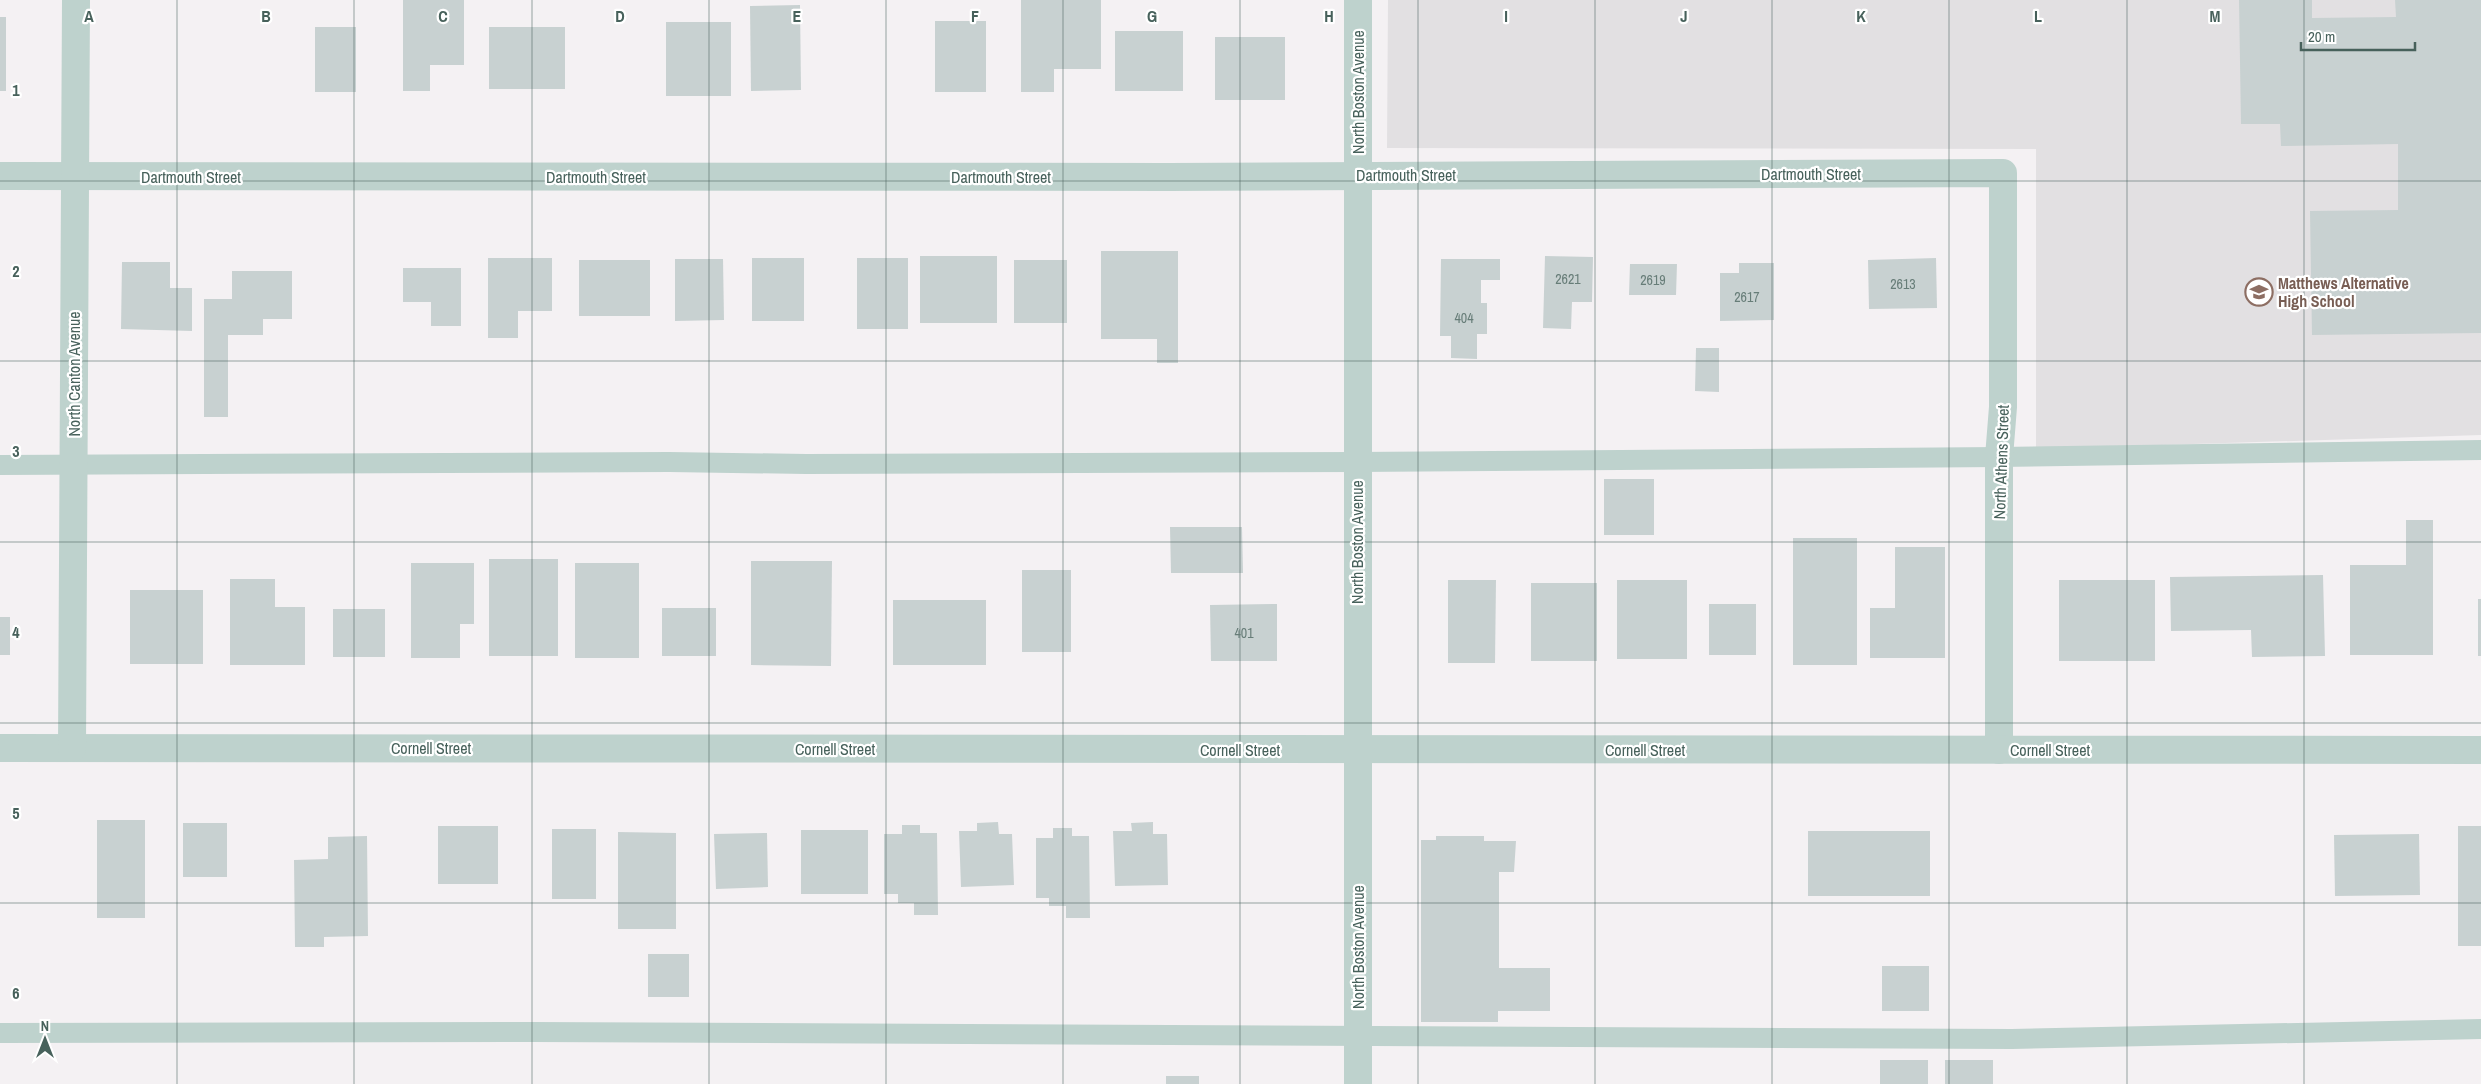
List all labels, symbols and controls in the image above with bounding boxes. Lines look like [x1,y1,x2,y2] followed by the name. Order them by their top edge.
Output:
[84,5,94,27] text: A
[261,5,271,27] text: B
[438,5,448,27] text: C
[615,5,625,27] text: D
[793,5,802,27] text: E
[971,5,979,27] text: F
[1147,5,1157,27] text: G
[1324,5,1334,27] text: H
[1504,5,1508,27] text: I
[1680,5,1688,27] text: J
[1856,5,1866,27] text: K
[2034,5,2042,27] text: L
[2210,5,2221,27] text: M
[2301,20,2415,52] scale bar
[2308,26,2335,47] text: 20 m
[1347,30,1369,154] street label: North Boston Avenue
[12,79,20,101] text: 1
[1761,163,1861,185] street label: Dartmouth Street
[1356,164,1456,186] street label: Dartmouth Street
[141,166,241,188] street label: Dartmouth Street
[546,166,646,188] street label: Dartmouth Street
[951,166,1051,188] street label: Dartmouth Street
[12,260,20,282] text: 2
[1555,270,1581,288] house number: 2621
[1640,271,1666,289] house number: 2619
[2278,272,2409,312] place label: Matthews Alternative High School
[1890,275,1916,293] house number: 2613
[2244,277,2274,307] school or university icon: Matthews Alternative High School
[1734,288,1760,306] house number: 2617
[1454,309,1474,327] house number: 404
[63,311,85,437] street label: North Canton Avenue
[1988,404,2014,520] street label: North Athens Street
[12,440,20,462] text: 3
[1346,480,1368,604] street label: North Boston Avenue
[12,621,20,643] text: 4
[1234,624,1254,642] house number: 401
[391,737,471,759] street label: Cornell Street
[795,738,875,760] street label: Cornell Street
[1200,739,1280,761] street label: Cornell Street
[1605,739,1685,761] street label: Cornell Street
[2010,739,2090,761] street label: Cornell Street
[12,802,20,824] text: 5
[1347,885,1369,1009] street label: North Boston Avenue
[12,982,20,1004] text: 6
[20,1014,70,1064] north arrow
[41,1017,49,1035] text: N

